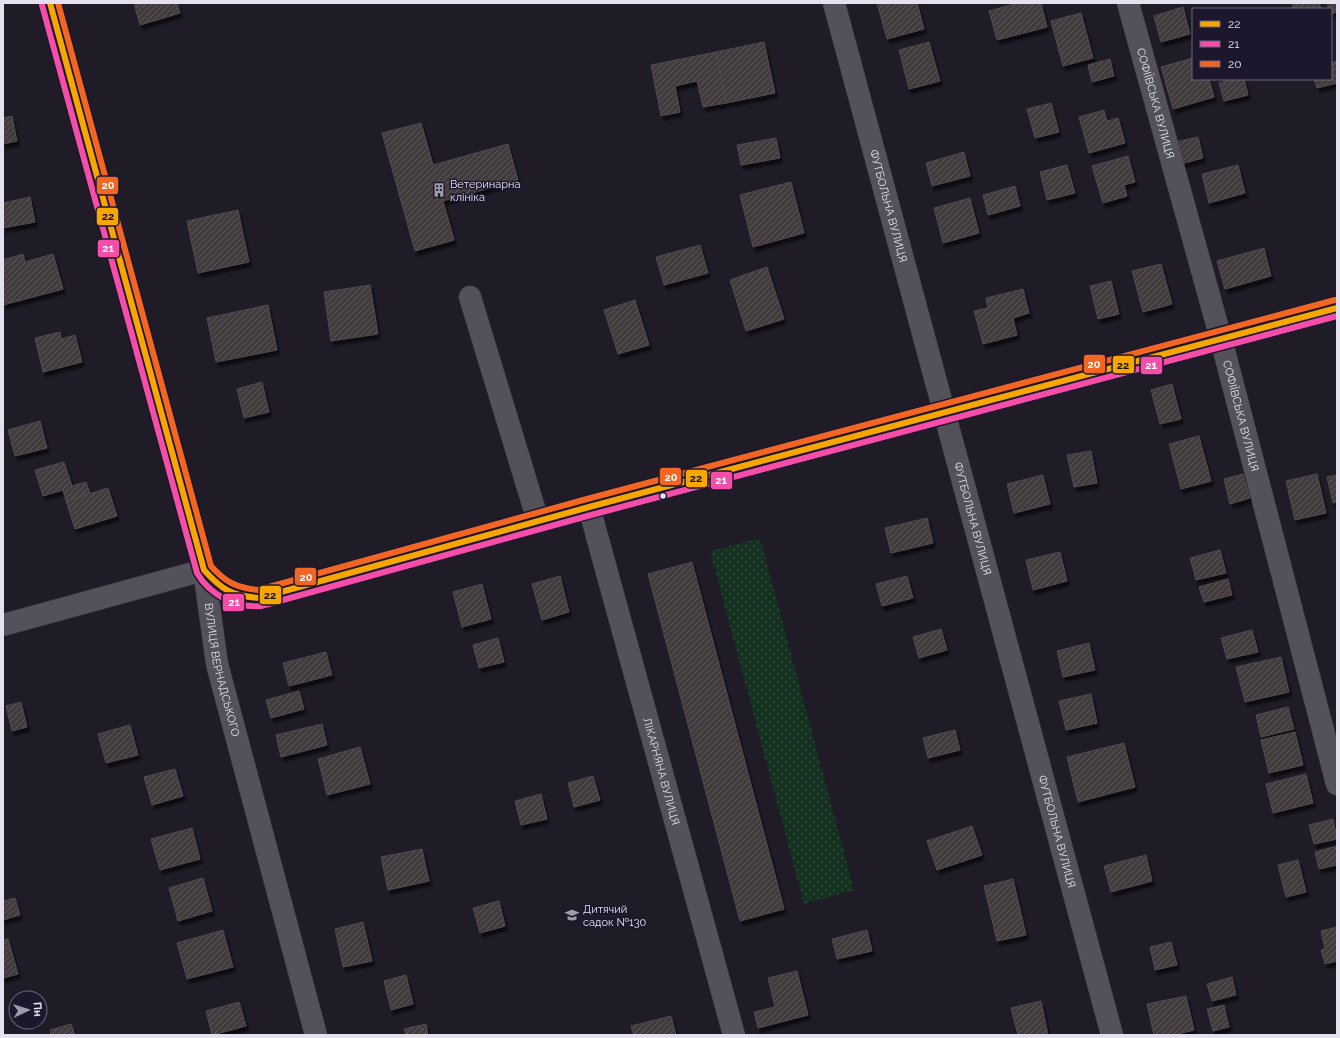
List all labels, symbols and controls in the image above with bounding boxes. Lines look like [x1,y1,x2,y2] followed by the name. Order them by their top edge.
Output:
[1192,8,1332,80] legend
[1228,17,1241,31] text: 22
[1228,37,1239,51] text: 21
[1134,47,1177,160] street label: СОФІЇВСЬКА ВУЛИЦЯ
[1228,57,1242,71] text: 20
[867,148,910,264] street label: ФУТБОЛЬНА ВУЛИЦЯ
[96,176,119,195] line badge: 20
[450,178,520,204] place label: Ветеринарна клініка
[102,179,115,192] text: 20
[431,182,447,198] building icon: Ветеринарна клініка
[96,207,119,226] line badge: 22
[102,210,114,223] text: 22
[97,239,120,258] line badge: 21
[102,242,114,255] text: 21
[1083,354,1106,374] line badge: 20
[1112,355,1135,374] line badge: 22
[1140,356,1163,375] line badge: 21
[1088,358,1101,371] text: 20
[1117,359,1129,372] text: 22
[1145,359,1157,372] text: 21
[1220,359,1261,473] street label: СОФІЇВСЬКА ВУЛИЦЯ
[951,461,994,577] street label: ФУТБОЛЬНА ВУЛИЦЯ
[659,467,682,486] line badge: 20
[685,469,708,488] line badge: 22
[665,471,678,484] text: 20
[710,471,733,490] line badge: 21
[690,472,702,485] text: 22
[715,474,727,487] text: 21
[658,491,668,501] unlabelled marker
[294,567,317,586] line badge: 20
[300,571,313,584] text: 20
[259,585,282,605] line badge: 22
[264,589,276,602] text: 22
[222,593,245,612] line badge: 21
[228,596,240,609] text: 21
[202,602,242,738] street label: ВУЛИЦЯ ВЕРНАДСЬКОГО
[640,716,682,826] street label: ЛІКАРНЯНА ВУЛИЦЯ
[1035,774,1078,889] street label: ФУТБОЛЬНА ВУЛИЦЯ
[583,903,647,929] place label: Дитячий садок №130
[564,907,580,923] school or university icon: Дитячий садок №130
[8,990,48,1030] north arrow
[30,1002,44,1017] text: Пн

